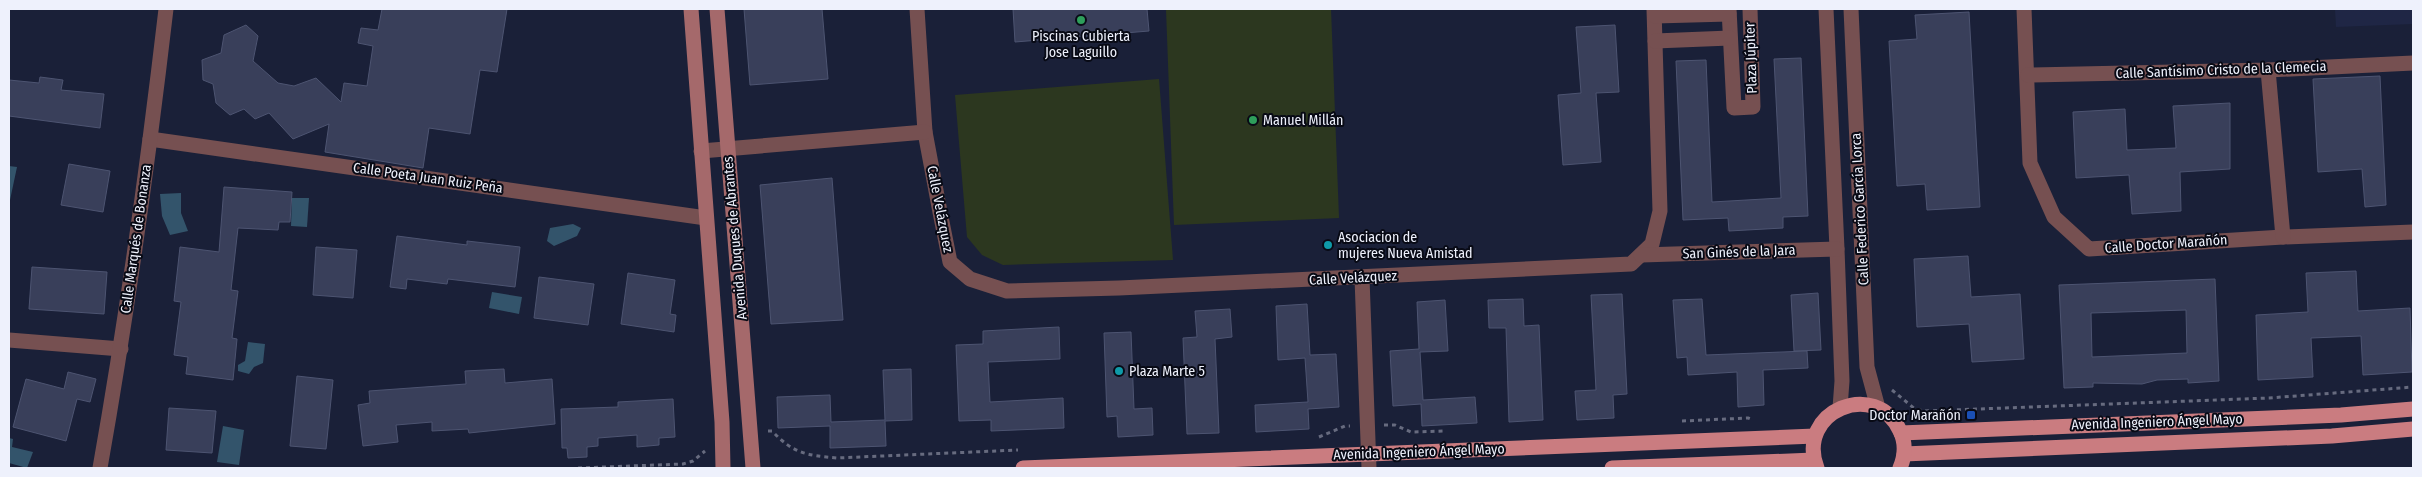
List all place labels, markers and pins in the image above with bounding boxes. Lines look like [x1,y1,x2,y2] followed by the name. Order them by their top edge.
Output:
[1075,14,1087,26] marker: Piscinas Cubierta Jose Laguillo
[1032,28,1130,61] place label: Piscinas Cubierta Jose Laguillo
[1263,112,1343,129] place label: Manuel Millán
[1247,114,1259,126] marker: Manuel Millán
[1338,229,1473,262] place label: Asociacion de mujeres Nueva Amistad
[1322,239,1334,251] marker: Asociacion de mujeres Nueva Amistad
[1129,363,1205,380] place label: Plaza Marte 5
[1113,365,1125,377] marker: Plaza Marte 5
[1869,407,1961,424] place label: Doctor Marañón
[1965,409,1977,421] marker: Doctor Marañón

